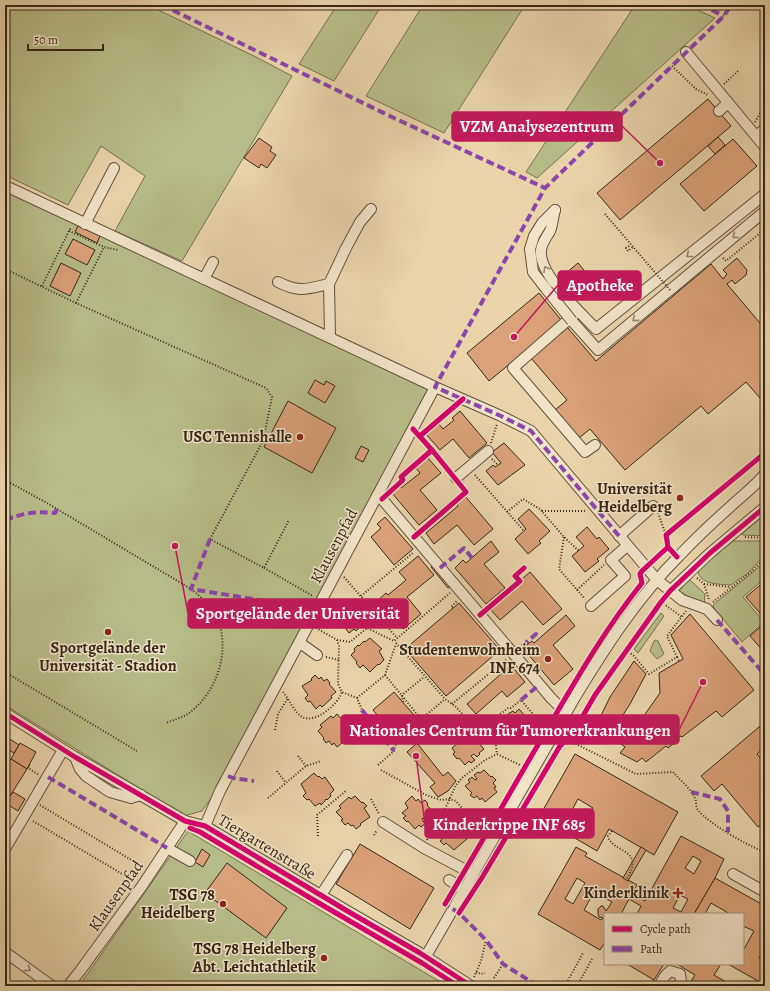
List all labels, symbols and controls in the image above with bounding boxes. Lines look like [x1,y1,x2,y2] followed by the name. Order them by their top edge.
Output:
[28,26,103,52] scale bar
[34,32,58,48] text: 50 m
[452,112,622,141] callout: VZM Analysezentrum
[459,115,614,138] text: VZM Analysezentrum
[732,231,739,238] one-way arrow
[687,250,694,257] one-way arrow
[543,266,551,273] one-way arrow
[558,271,641,300] callout: Apotheke
[565,274,634,297] text: Apotheke
[632,315,640,322] one-way arrow
[183,426,292,448] place label: USC Tennishalle
[295,432,305,442] marker: USC Tennishalle
[597,478,673,518] place label: Universität Heidelberg
[675,493,685,503] marker: Universität Heidelberg
[305,504,363,587] street label: Klausenpfad
[188,599,408,628] callout: Sportgelände der Universität
[196,602,401,625] text: Sportgelände der Universität
[103,627,113,637] marker: Sportgelände der Universität - Stadion
[39,637,177,677] place label: Sportgelände der Universität - Stadion
[399,639,541,679] place label: Studentenwohnheim INF 674
[543,654,553,664] marker: Studentenwohnheim INF 674
[341,715,679,744] callout: Nationales Centrum für Tumorerkrankungen
[349,719,671,742] text: Nationales Centrum für Tumorerkrankungen
[214,809,320,885] street label: Tiergartenstraße
[425,809,594,838] callout: Kinderkrippe INF 685
[432,813,586,836] text: Kinderkrippe INF 685
[83,856,149,936] street label: Klausenpfad
[583,882,670,904] place label: Kinderklinik
[141,884,216,924] place label: TSG 78 Heidelberg
[672,887,684,899] marker: Kinderklinik
[218,899,228,909] marker: TSG 78 Heidelberg
[604,913,744,965] legend
[640,921,691,937] text: Cycle path
[192,938,317,978] place label: TSG 78 Heidelberg Abt. Leichtathletik
[640,941,663,957] text: Path
[319,953,329,963] marker: TSG 78 Heidelberg Abt. Leichtathletik
[24,964,31,971] one-way arrow

